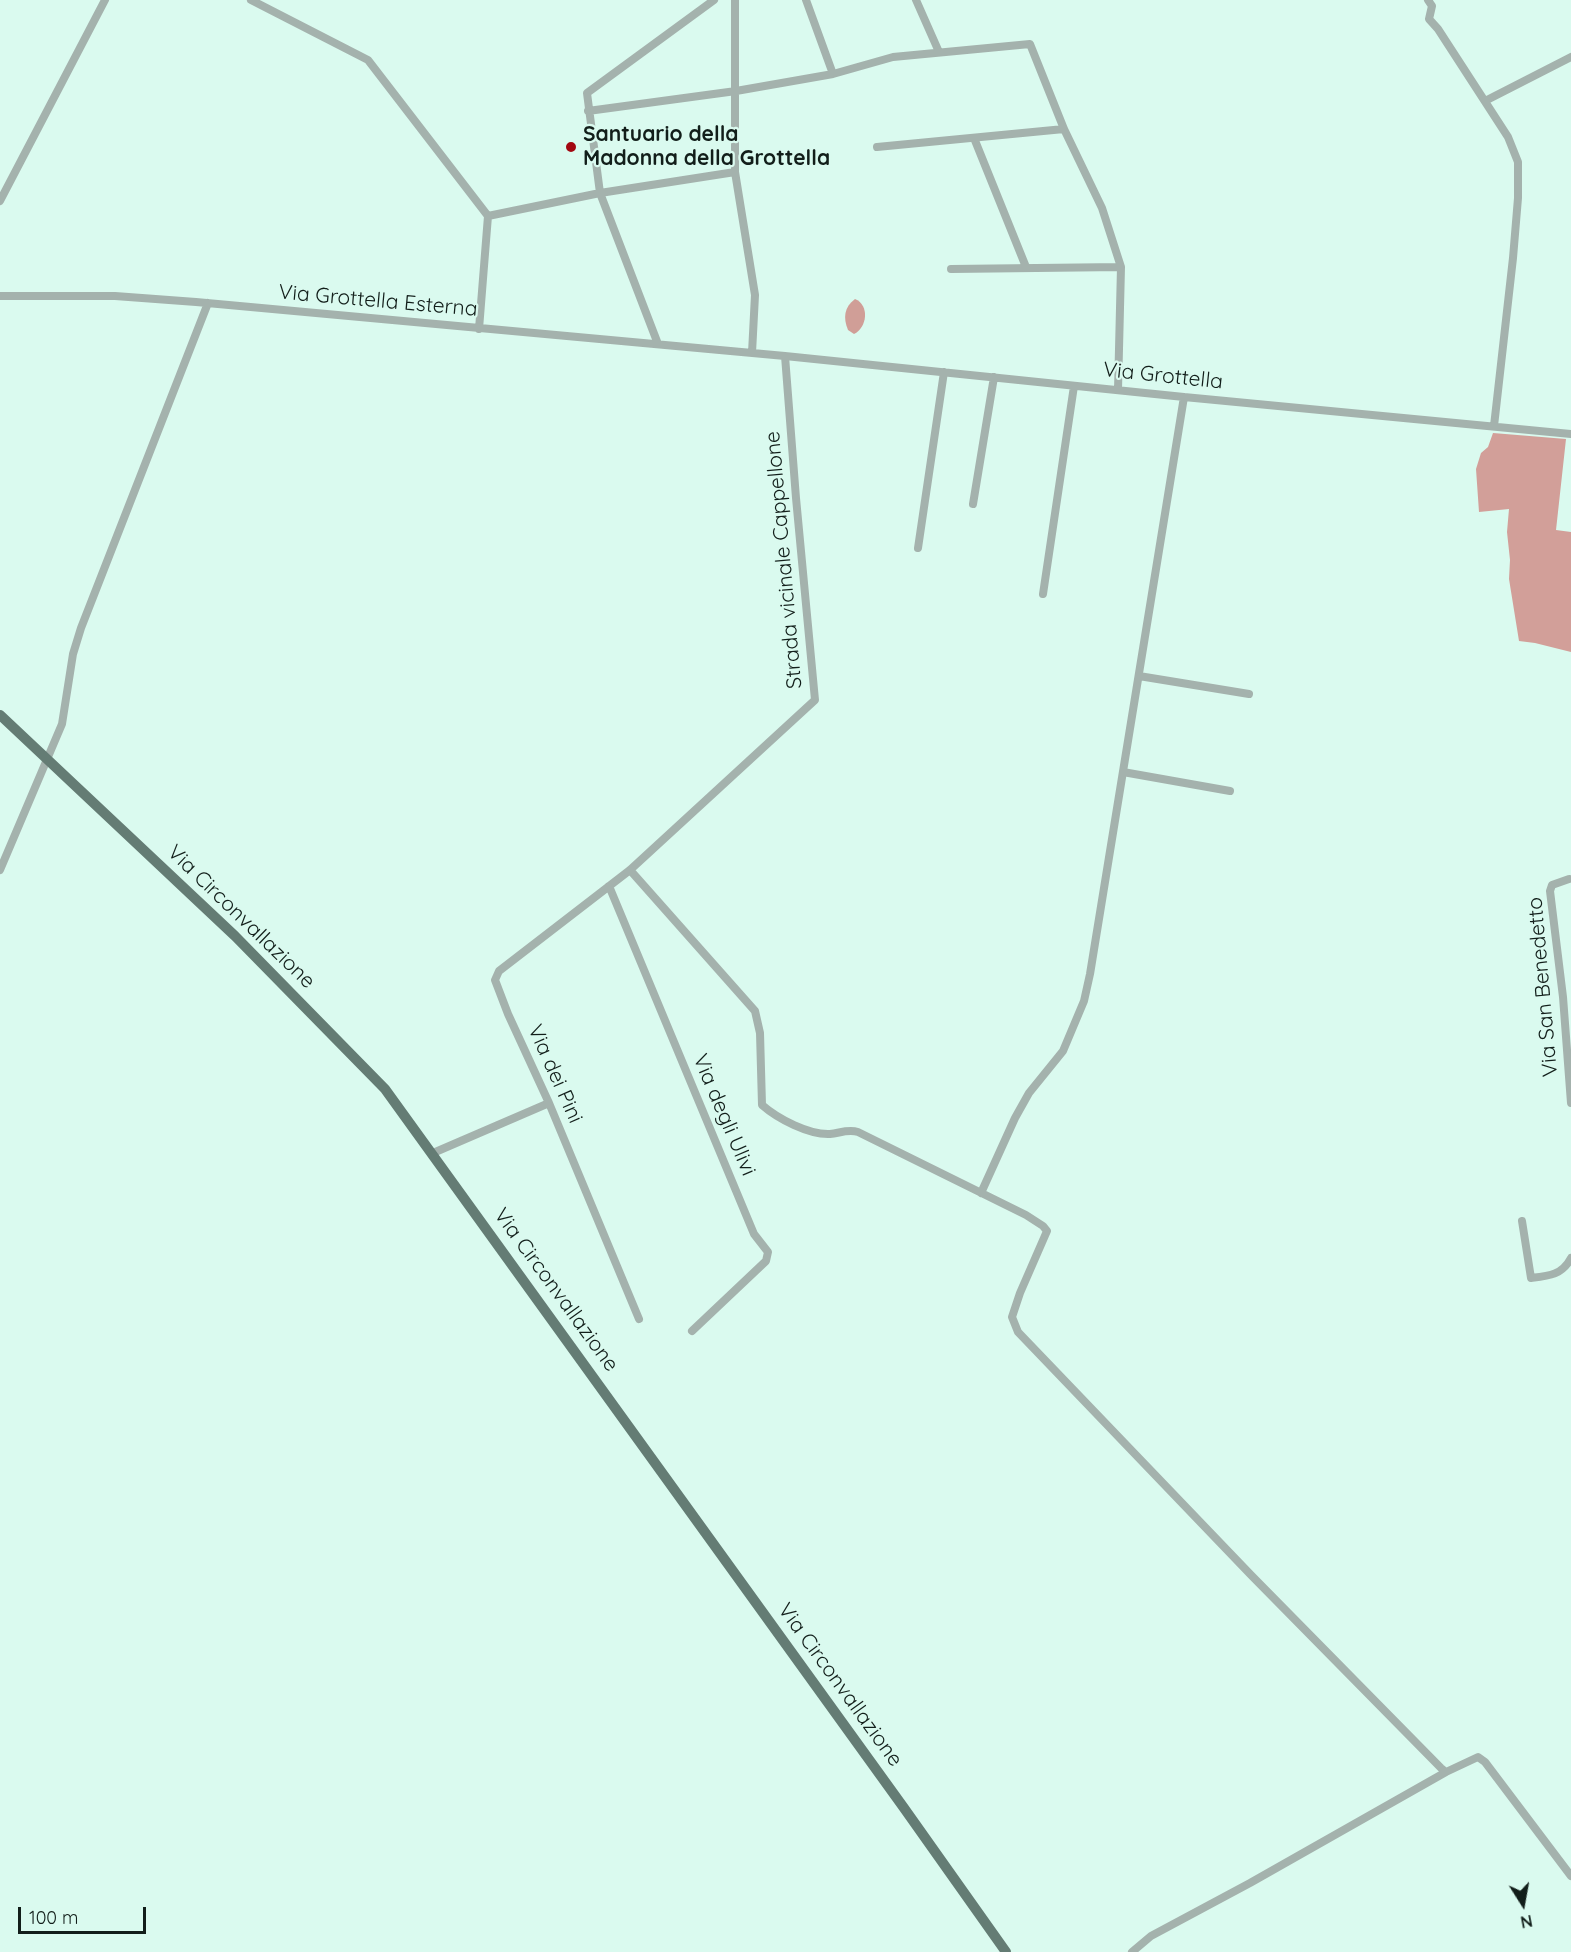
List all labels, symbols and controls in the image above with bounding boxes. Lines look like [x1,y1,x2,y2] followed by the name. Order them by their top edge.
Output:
[583,122,830,172] place label: Santuario della Madonna della Grottella
[564,140,578,154] marker: Santuario della Madonna della Grottella
[278,280,478,322] street label: Via Grottella Esterna
[1102,357,1224,395] street label: Via Grottella
[760,430,808,690] street label: Strada vicinale Cappellone
[162,840,320,994] street label: Via Circonvallazione
[1523,896,1563,1078] street label: Via San Benedetto
[522,1021,588,1127] street label: Via dei Pini
[687,1050,761,1180] street label: Via degli Ulivi
[488,1203,624,1377] street label: Via Circonvallazione
[772,1598,908,1772] street label: Via Circonvallazione
[1493,1874,1553,1934] north arrow
[21,1895,148,1933] scale bar
[29,1906,78,1929] text: 100 m
[1519,1911,1534,1933] text: N

